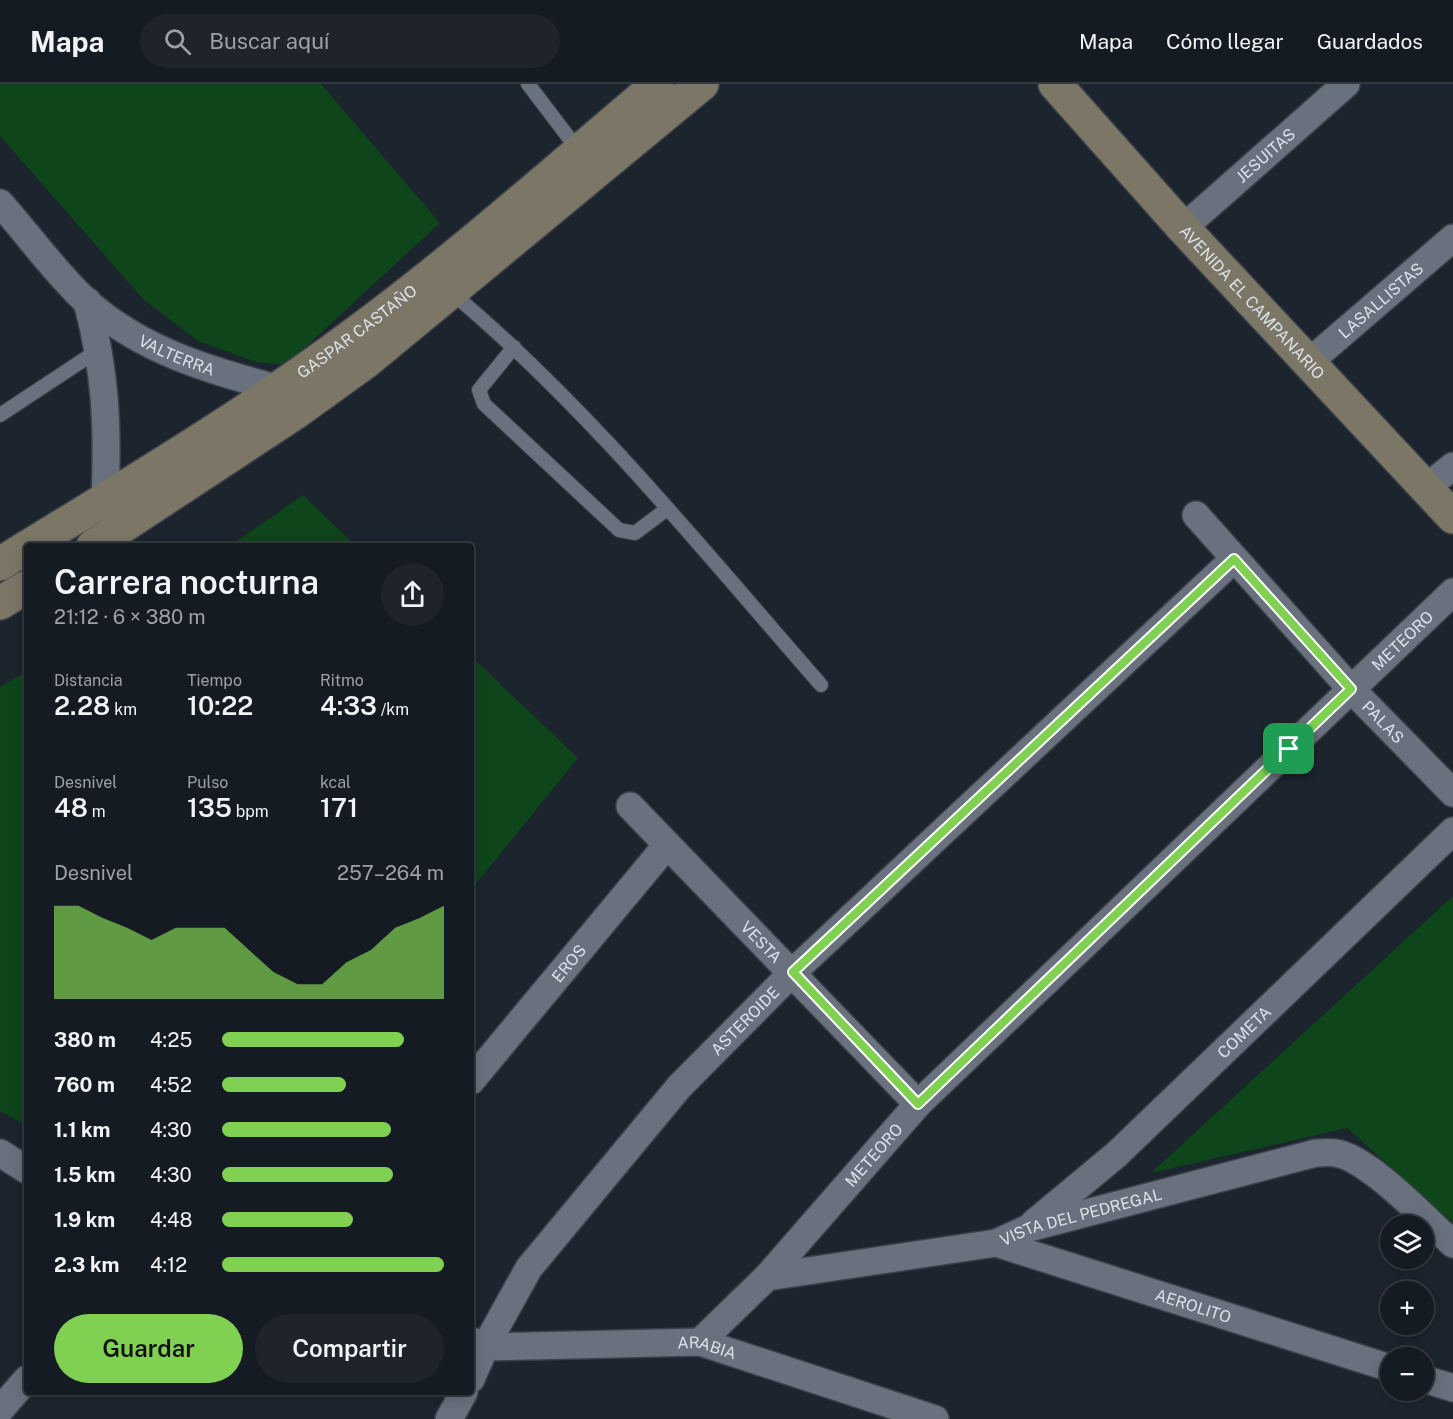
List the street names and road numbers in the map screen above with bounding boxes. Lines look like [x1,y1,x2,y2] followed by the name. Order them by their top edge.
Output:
[1232,124,1299,186] street label: JESUITAS
[1176,221,1329,383] street label: AVENIDA EL CAMPANARIO
[1334,259,1427,342] street label: LASALLISTAS
[293,281,420,382] street label: GASPAR CASTAÑO
[136,331,217,379] street label: VALTERRA
[1368,607,1437,674] street label: METEORO
[1358,697,1408,747] street label: PALAS
[737,917,786,967] street label: VESTA
[548,941,590,986] street label: EROS
[707,982,783,1059] street label: ASTEROIDE
[1213,1002,1275,1062] street label: COMETA
[841,1119,906,1191] street label: METEORO
[997,1184,1164,1250] street label: VISTA DEL PEDREGAL
[1153,1285,1234,1327] street label: AEROLITO
[677,1333,739,1363] street label: ARABIA

